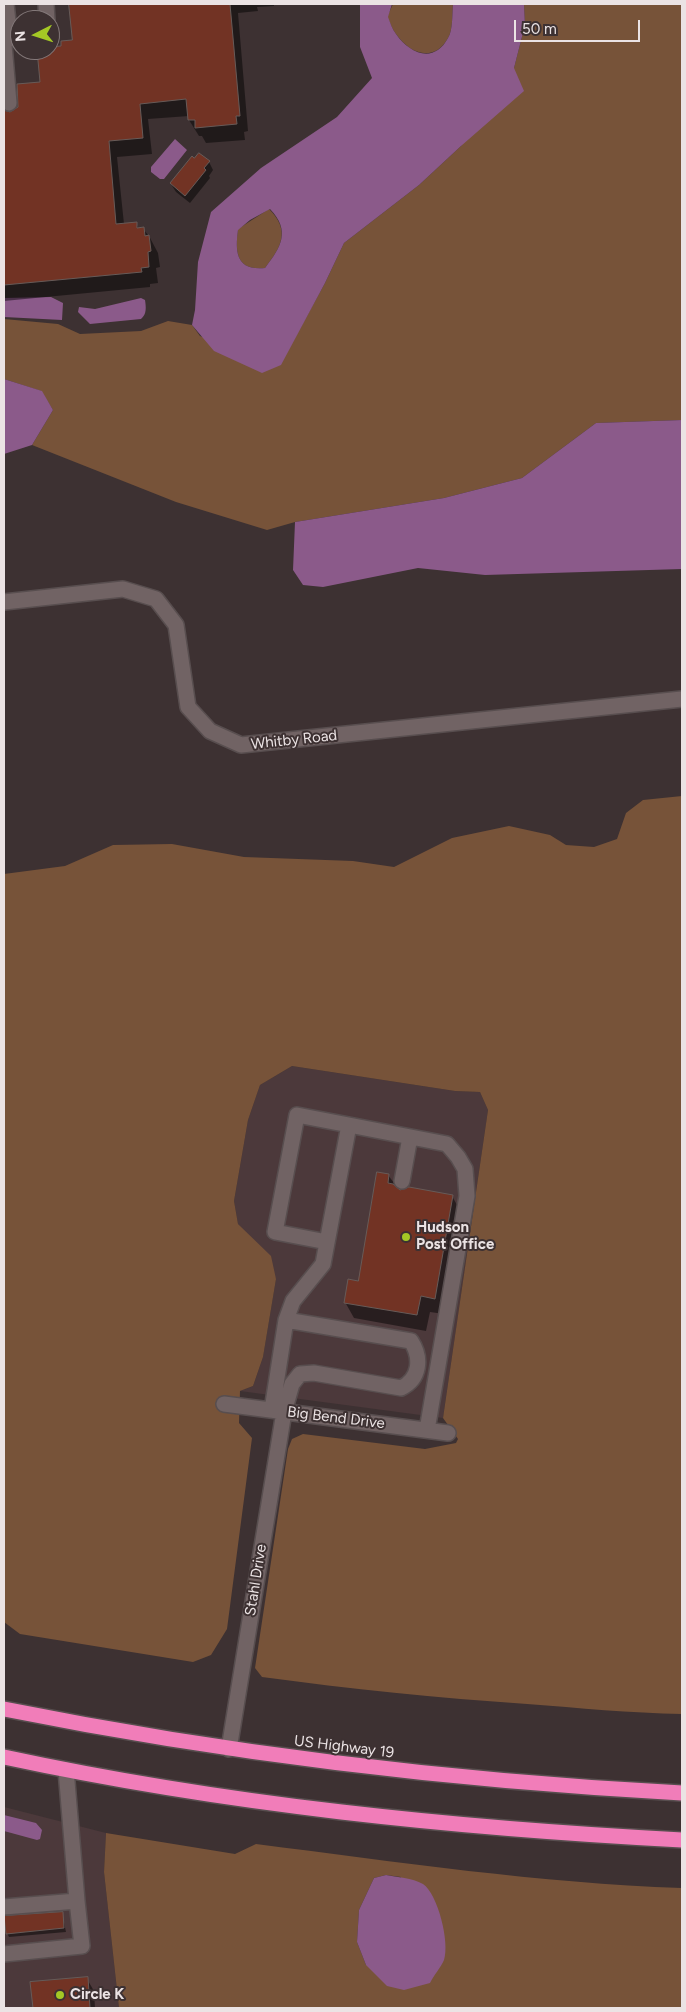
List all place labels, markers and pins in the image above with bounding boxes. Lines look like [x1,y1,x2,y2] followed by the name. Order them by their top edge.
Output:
[416,1219,494,1254] place label: Hudson Post Office
[400,1231,412,1243] marker: Hudson Post Office
[70,1986,124,2004] place label: Circle K
[54,1989,66,2001] marker: Circle K

